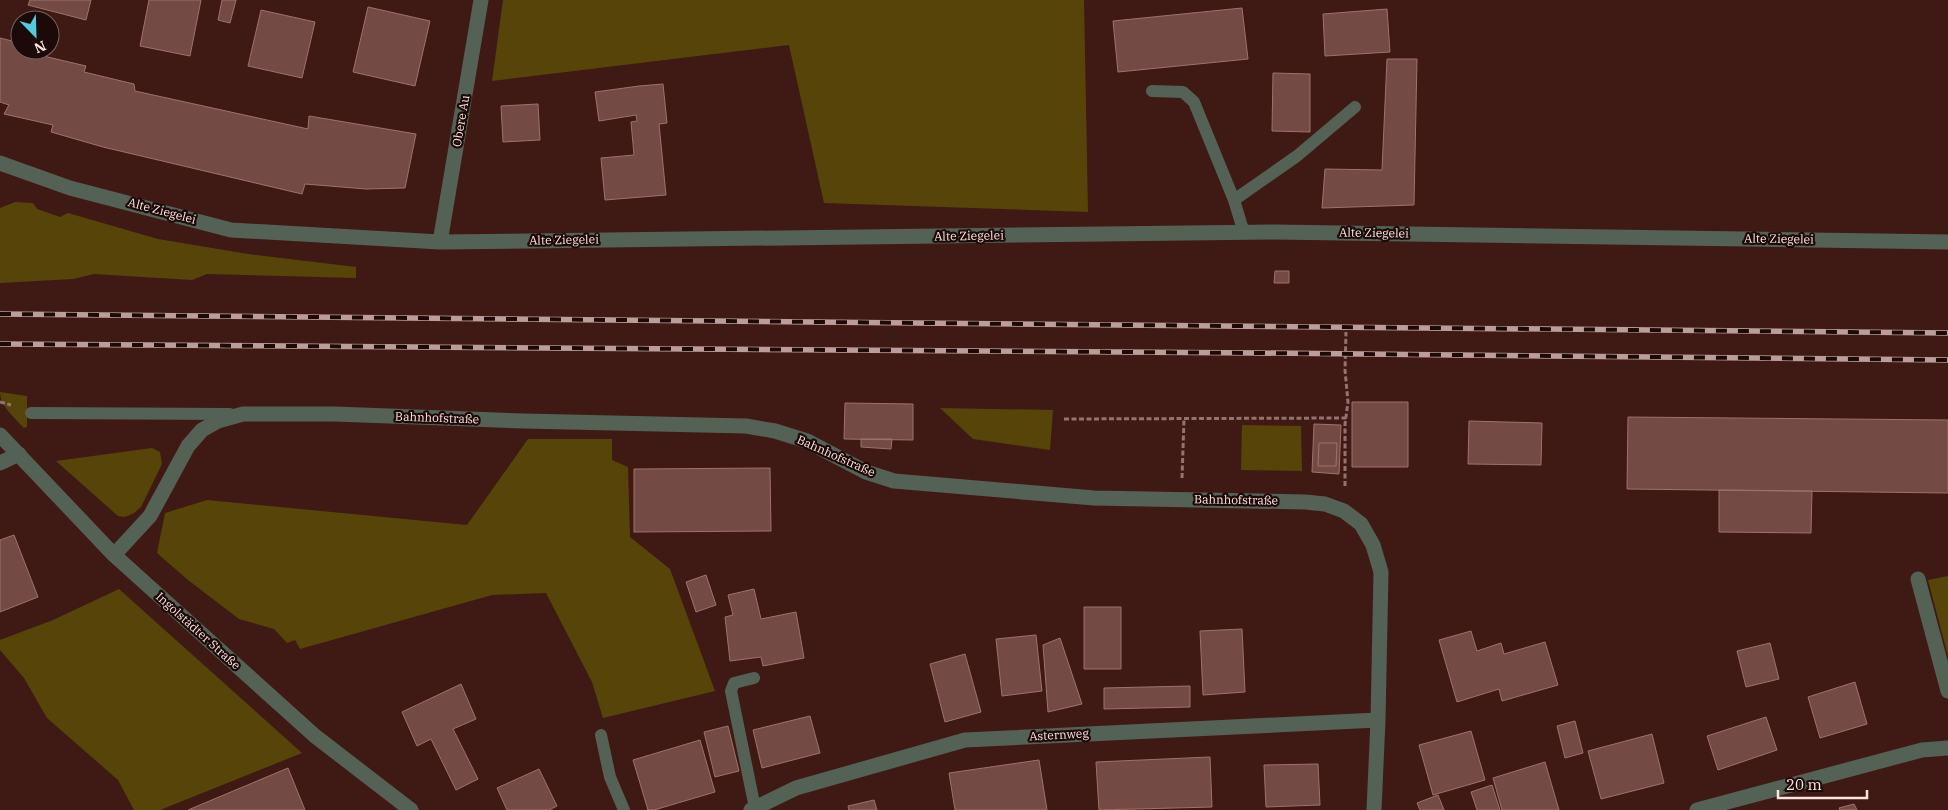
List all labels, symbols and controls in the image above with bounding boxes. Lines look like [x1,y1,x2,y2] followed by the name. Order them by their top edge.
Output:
[10,10,60,60] north arrow
[31,37,49,57] text: N
[449,93,473,148] street label: Obere Au
[127,194,198,227] street label: Alte Ziegelei
[1339,224,1409,241] street label: Alte Ziegelei
[934,227,1004,244] street label: Alte Ziegelei
[1744,230,1814,247] street label: Alte Ziegelei
[529,231,599,248] street label: Alte Ziegelei
[395,409,479,426] street label: Bahnhofstraße
[795,432,878,479] street label: Bahnhofstraße
[1194,491,1278,508] street label: Bahnhofstraße
[153,589,244,673] street label: Ingolstädter Straße
[1029,725,1090,744] street label: Asternweg
[1778,768,1867,800] scale bar
[1786,775,1822,794] text: 20 m

